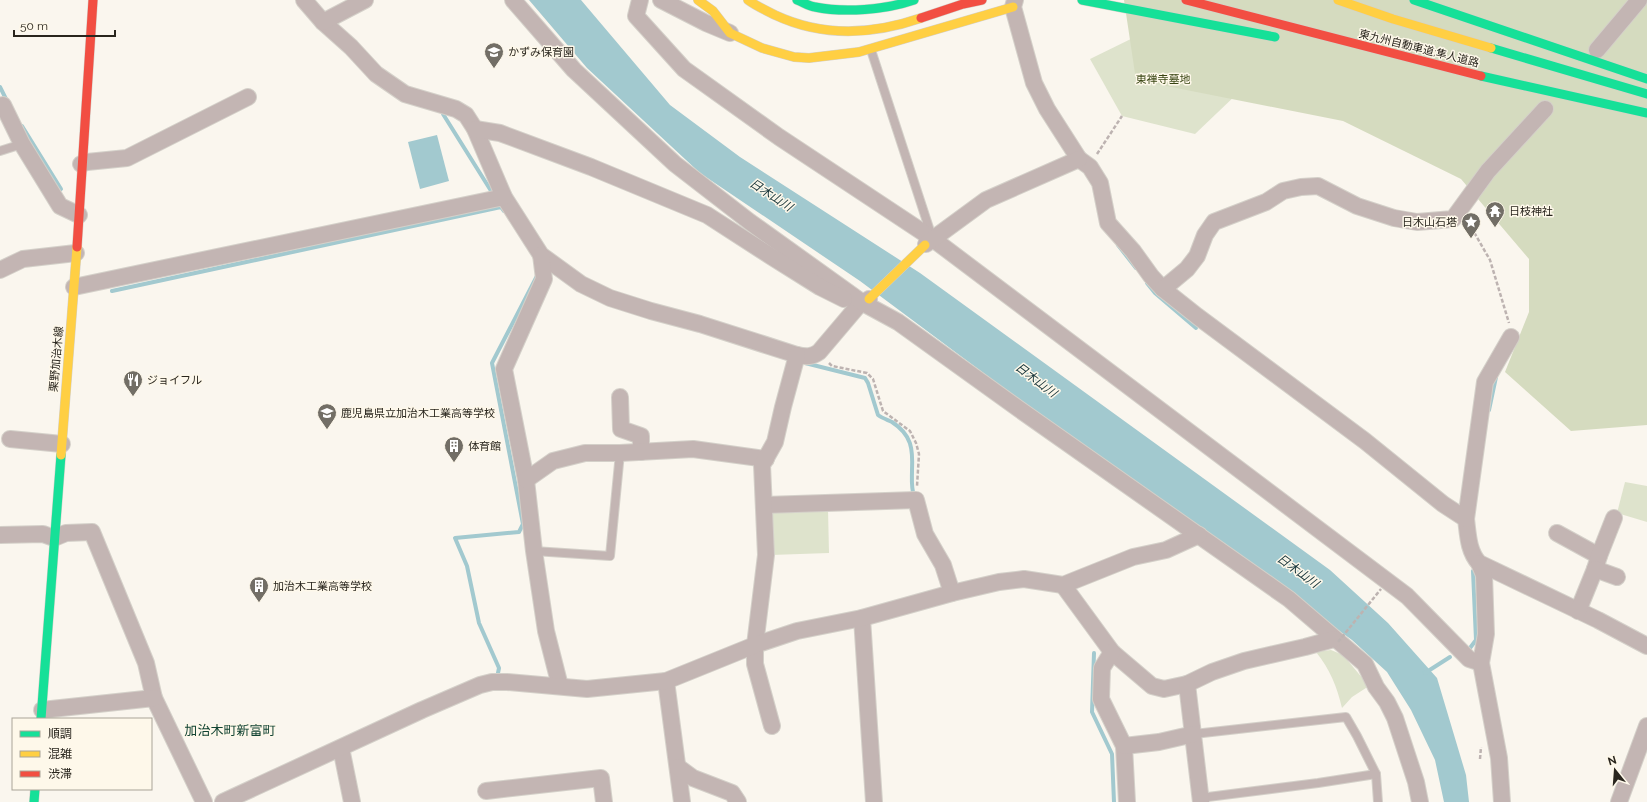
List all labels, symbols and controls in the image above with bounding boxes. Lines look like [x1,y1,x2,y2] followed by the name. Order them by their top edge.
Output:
[14,12,115,38] scale bar
[20,19,48,33] text: 50 m
[1358,27,1480,70] street label: 東九州自動車道;隼人道路
[483,41,505,69] school or university icon: かずみ保育園
[508,46,574,59] place label: かずみ保育園
[1136,73,1191,86] park label: 東禅寺墓地
[747,176,797,215] water label: 日木山川
[1484,200,1506,228] temple icon: 日枝神社
[1509,205,1553,218] place label: 日枝神社
[1460,211,1482,239] place icon: 日木山石塔
[1402,216,1457,229] place label: 日木山石塔
[47,326,66,392] street label: 栗野加治木線
[1013,360,1061,401] water label: 日木山川
[122,369,144,397] restaurant icon: ジョイフル
[147,374,202,387] place label: ジョイフル
[316,402,338,430] school or university icon: 鹿児島県立加治木工業高等学校
[341,407,495,420] place label: 鹿児島県立加治木工業高等学校
[443,435,465,463] building icon: 体育館
[468,440,501,453] place label: 体育館
[1274,551,1323,592] water label: 日木山川
[248,575,270,603] building icon: 加治木工業高等学校
[273,580,372,593] place label: 加治木工業高等学校
[12,718,152,790] legend
[184,723,276,738] district label: 加治木町新富町
[48,727,72,741] text: 順調
[48,747,72,761] text: 混雑
[1595,750,1635,790] north arrow
[1606,753,1618,768] text: N
[48,767,72,781] text: 渋滞

